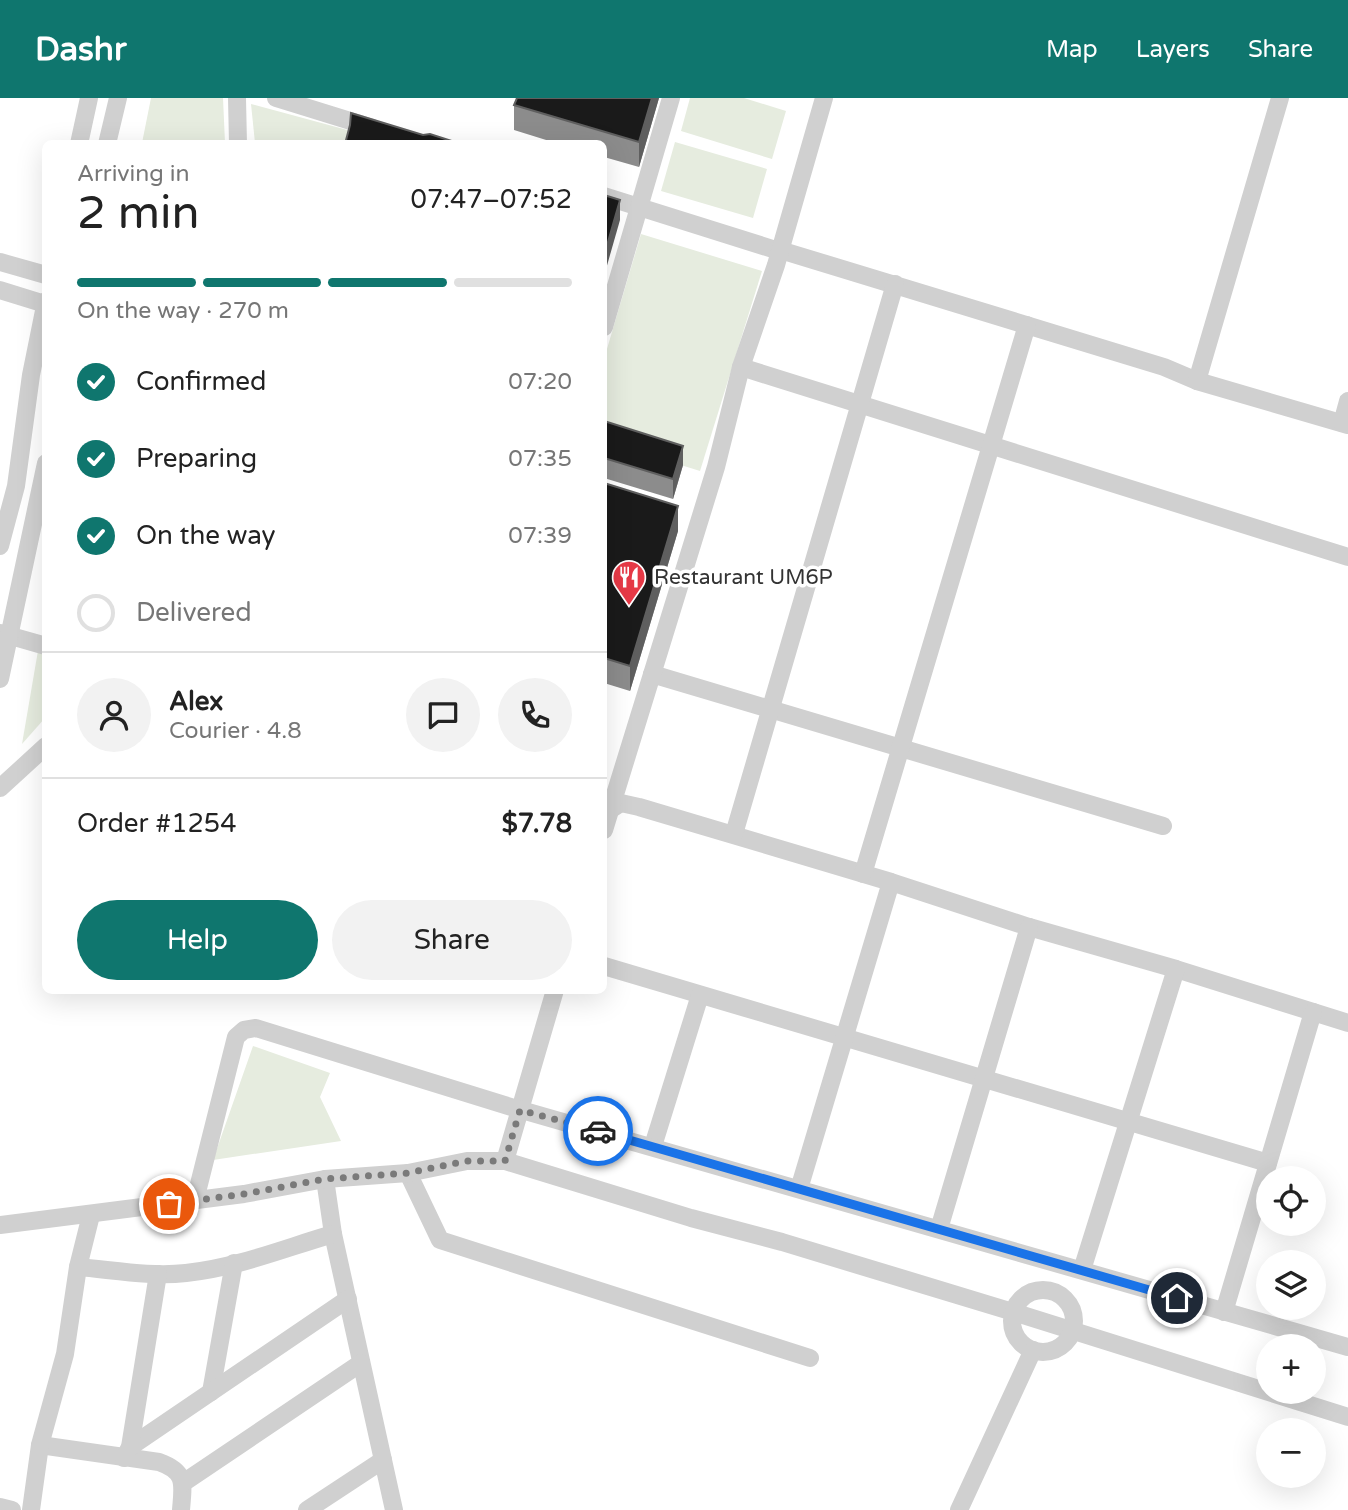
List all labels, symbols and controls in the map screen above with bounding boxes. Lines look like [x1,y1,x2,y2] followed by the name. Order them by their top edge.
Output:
[35,30,127,69] text: Dashr
[1046,35,1098,64] text: Map
[1136,35,1210,64] text: Layers
[1248,35,1313,64] text: Share
[77,160,190,188] text: Arriving in
[411,184,572,215] text: 07:47–07:52
[77,186,200,241] text: 2 min
[77,297,289,325] text: On the way · 270 m
[77,363,115,401] icon: check
[136,366,266,397] text: Confirmed
[508,368,572,396] text: 07:20
[77,440,115,478] icon: check
[136,443,257,474] text: Preparing
[508,445,572,473] text: 07:35
[77,517,115,555] icon: check
[136,520,276,551] text: On the way
[508,522,572,550] text: 07:39
[610,558,648,607] restaurant icon: Restaurant UM6P
[654,565,833,590] place label: Restaurant UM6P
[136,597,252,628] text: Delivered
[77,678,151,752] button: person
[406,678,480,752] button: chat
[498,678,572,752] button: phone
[169,686,223,717] text: Alex
[169,717,302,745] text: Courier · 4.8
[77,808,237,839] text: Order #1254
[502,808,572,839] text: $7.78
[77,900,318,980] button: Help
[332,900,572,980] button: Share
[563,1096,633,1166] courier
[579,1112,617,1150] icon: car
[1256,1166,1326,1488] map controls
[1256,1166,1326,1236] button: locate
[139,1174,199,1234] pin
[150,1185,188,1223] icon: bag
[1256,1250,1326,1320] button: layers
[1147,1268,1207,1328] pin
[1158,1279,1196,1317] icon: home
[1256,1334,1326,1404] button: +
[1256,1418,1326,1488] button: −

